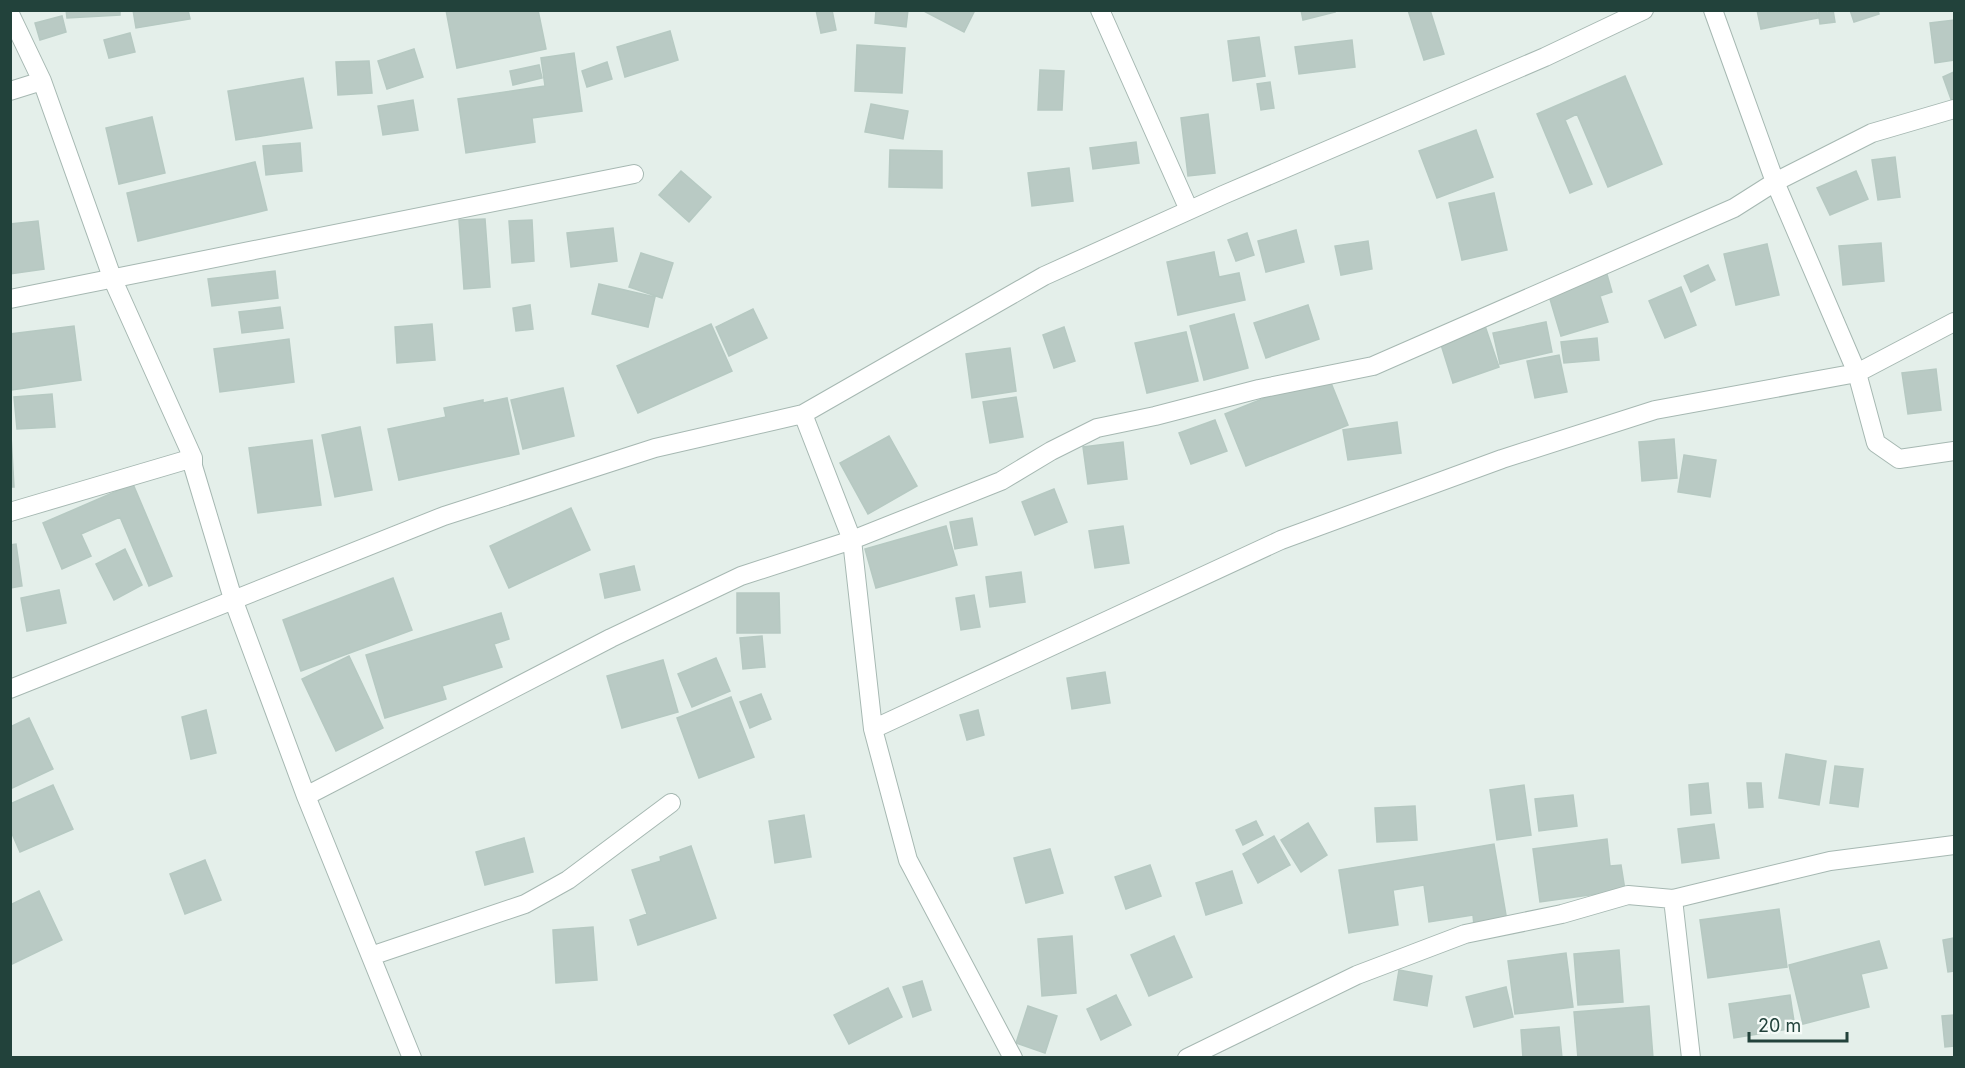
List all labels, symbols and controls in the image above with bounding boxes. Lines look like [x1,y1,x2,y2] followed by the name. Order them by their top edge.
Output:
[1749,1005,1846,1043] scale bar
[1758,1015,1801,1036] text: 20 m

